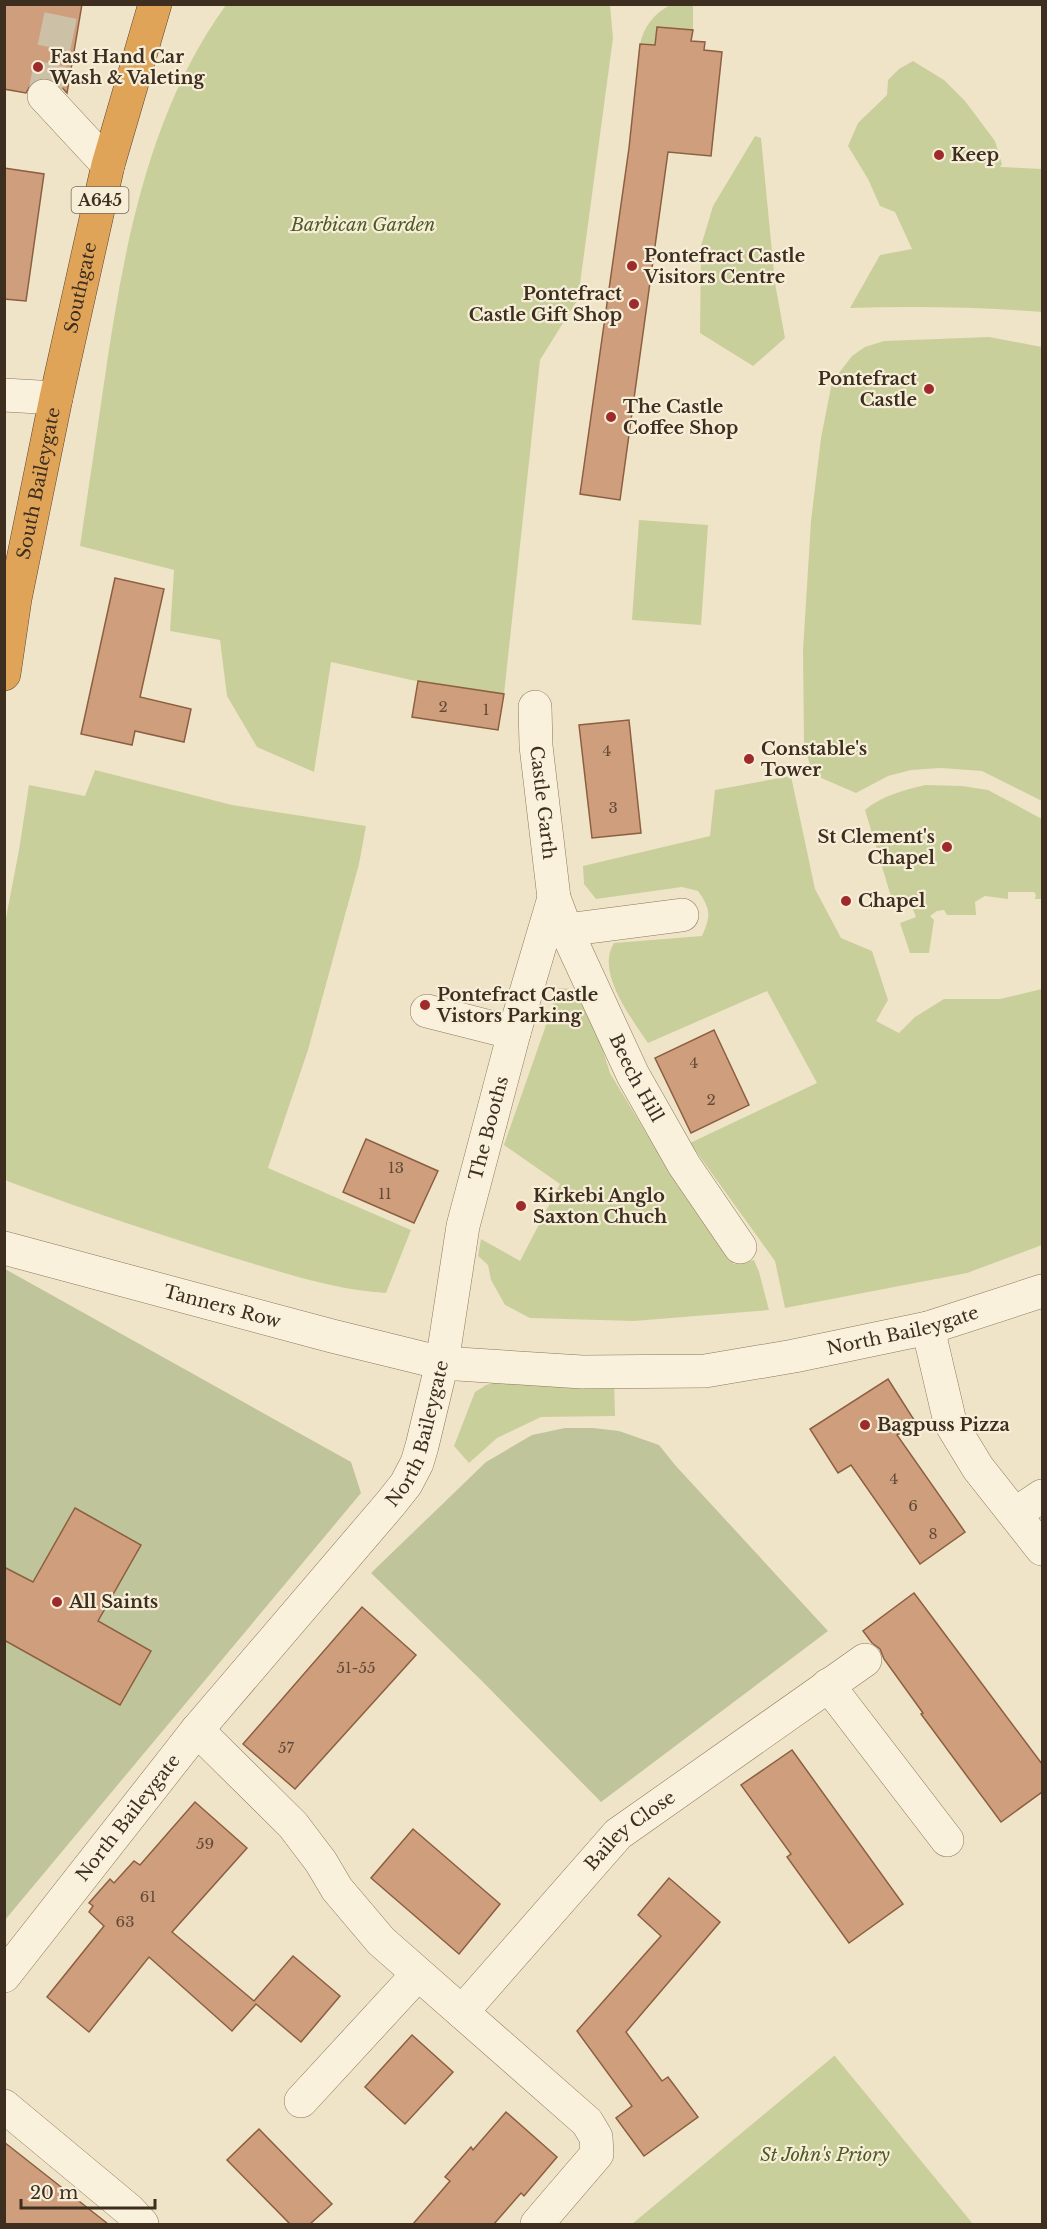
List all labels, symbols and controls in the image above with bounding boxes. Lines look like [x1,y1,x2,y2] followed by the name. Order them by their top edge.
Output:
[49,46,206,89] place label: Fast Hand Car Wash & Valeting
[31,60,45,74] marker: Fast Hand Car Wash & Valeting
[951,144,999,166] place label: Keep
[932,148,946,162] marker: Keep
[72,187,128,213] road number: A645
[290,214,435,236] park label: Barbican Garden
[60,240,101,335] street label: Southgate
[643,245,805,288] place label: Pontefract Castle Visitors Centre
[625,259,639,273] marker: Pontefract Castle Visitors Centre
[469,283,622,326] place label: Pontefract Castle Gift Shop
[627,297,641,311] marker: Pontefract Castle Gift Shop
[818,368,917,411] place label: Pontefract Castle
[922,382,936,396] marker: Pontefract Castle
[623,396,738,439] place label: The Castle Coffee Shop
[12,405,65,561] street label: South Baileygate
[604,410,618,424] marker: The Castle Coffee Shop
[438,697,448,716] house number: 2
[483,700,489,719] house number: 1
[761,738,867,781] place label: Constable's Tower
[603,741,611,760] house number: 4
[525,745,560,861] street label: Castle Garth
[742,752,756,766] marker: Constable's Tower
[608,798,618,817] house number: 3
[817,826,936,869] place label: St Clement's Chapel
[940,840,954,854] marker: St Clement's Chapel
[858,890,926,912] place label: Chapel
[839,894,853,908] marker: Chapel
[436,984,598,1027] place label: Pontefract Castle Vistors Parking
[418,998,432,1012] marker: Pontefract Castle Vistors Parking
[605,1030,668,1126] street label: Beech Hill
[690,1053,698,1072] house number: 4
[465,1074,513,1183] street label: The Booths
[706,1090,716,1109] house number: 2
[388,1158,404,1177] house number: 13
[378,1184,392,1203] house number: 11
[533,1185,667,1228] place label: Kirkebi Anglo Saxton Chuch
[514,1199,528,1213] marker: Kirkebi Anglo Saxton Chuch
[161,1280,284,1333] street label: Tanners Row
[825,1301,981,1360] street label: North Baileygate
[381,1358,453,1511] street label: North Baileygate
[877,1414,1010,1436] place label: Bagpuss Pizza
[858,1418,872,1432] marker: Bagpuss Pizza
[890,1469,898,1488] house number: 4
[908,1496,918,1515] house number: 6
[928,1524,938,1543] house number: 8
[68,1591,158,1613] place label: All Saints
[50,1595,64,1609] marker: All Saints
[336,1658,376,1677] house number: 51-55
[278,1738,294,1757] house number: 57
[71,1750,185,1886] street label: North Baileygate
[580,1786,680,1875] street label: Bailey Close
[196,1834,214,1853] house number: 59
[140,1887,156,1906] house number: 61
[116,1912,134,1931] house number: 63
[760,2144,890,2166] park label: St John's Priory
[21,2172,154,2210] scale bar
[30,2182,78,2204] text: 20 m

